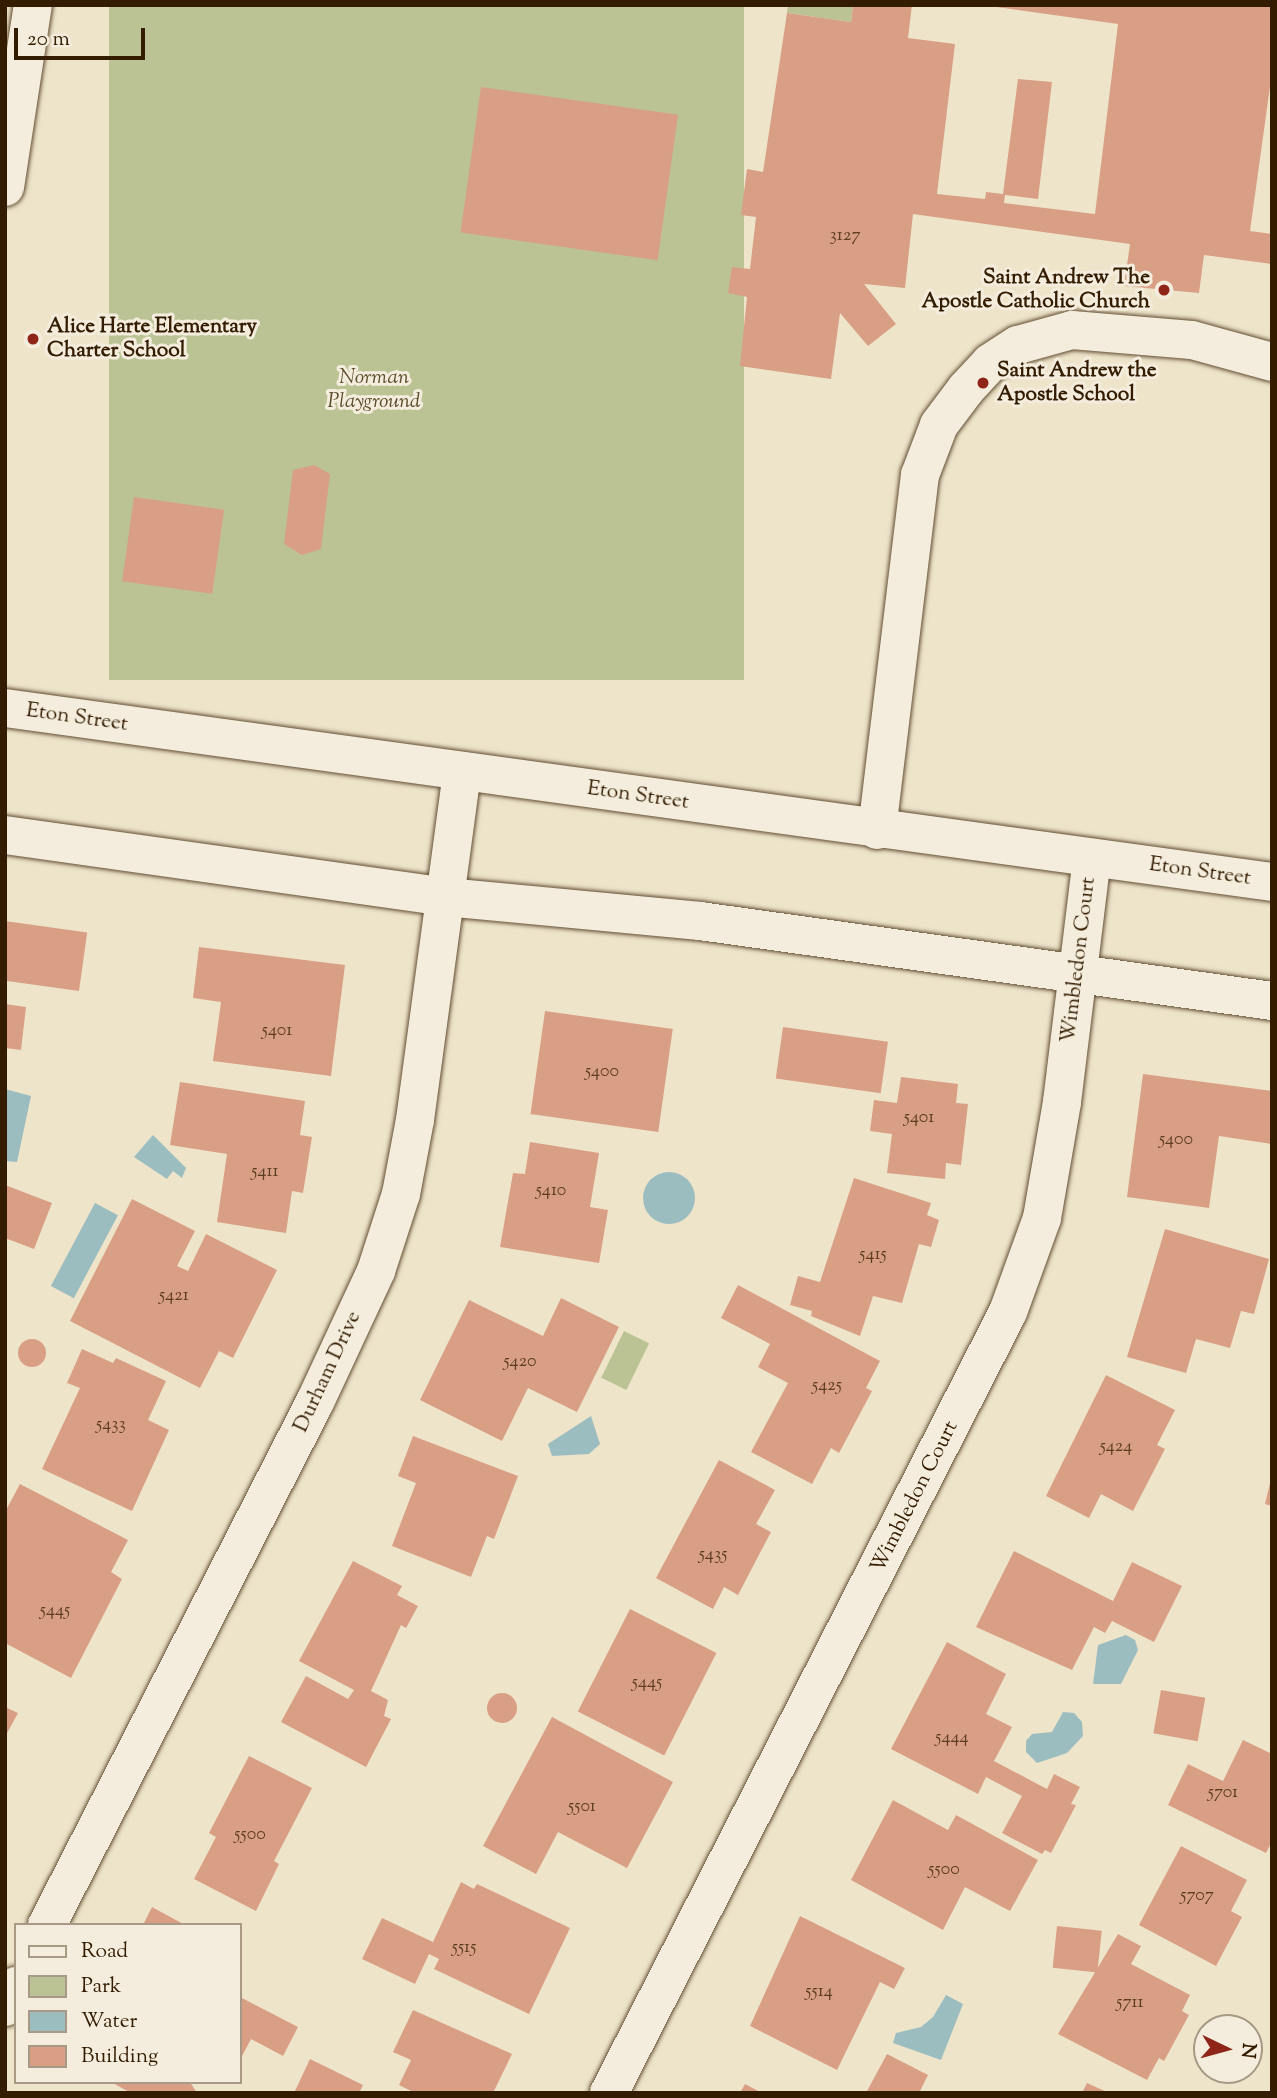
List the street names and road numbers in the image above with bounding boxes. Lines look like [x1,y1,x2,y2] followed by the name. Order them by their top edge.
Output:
[25,698,129,738] street label: Eton Street
[586,776,690,816] street label: Eton Street
[1148,852,1252,892] street label: Eton Street
[1056,876,1102,1044] street label: Wimbledon Court
[289,1307,367,1437] street label: Durham Drive
[866,1417,964,1577] street label: Wimbledon Court

